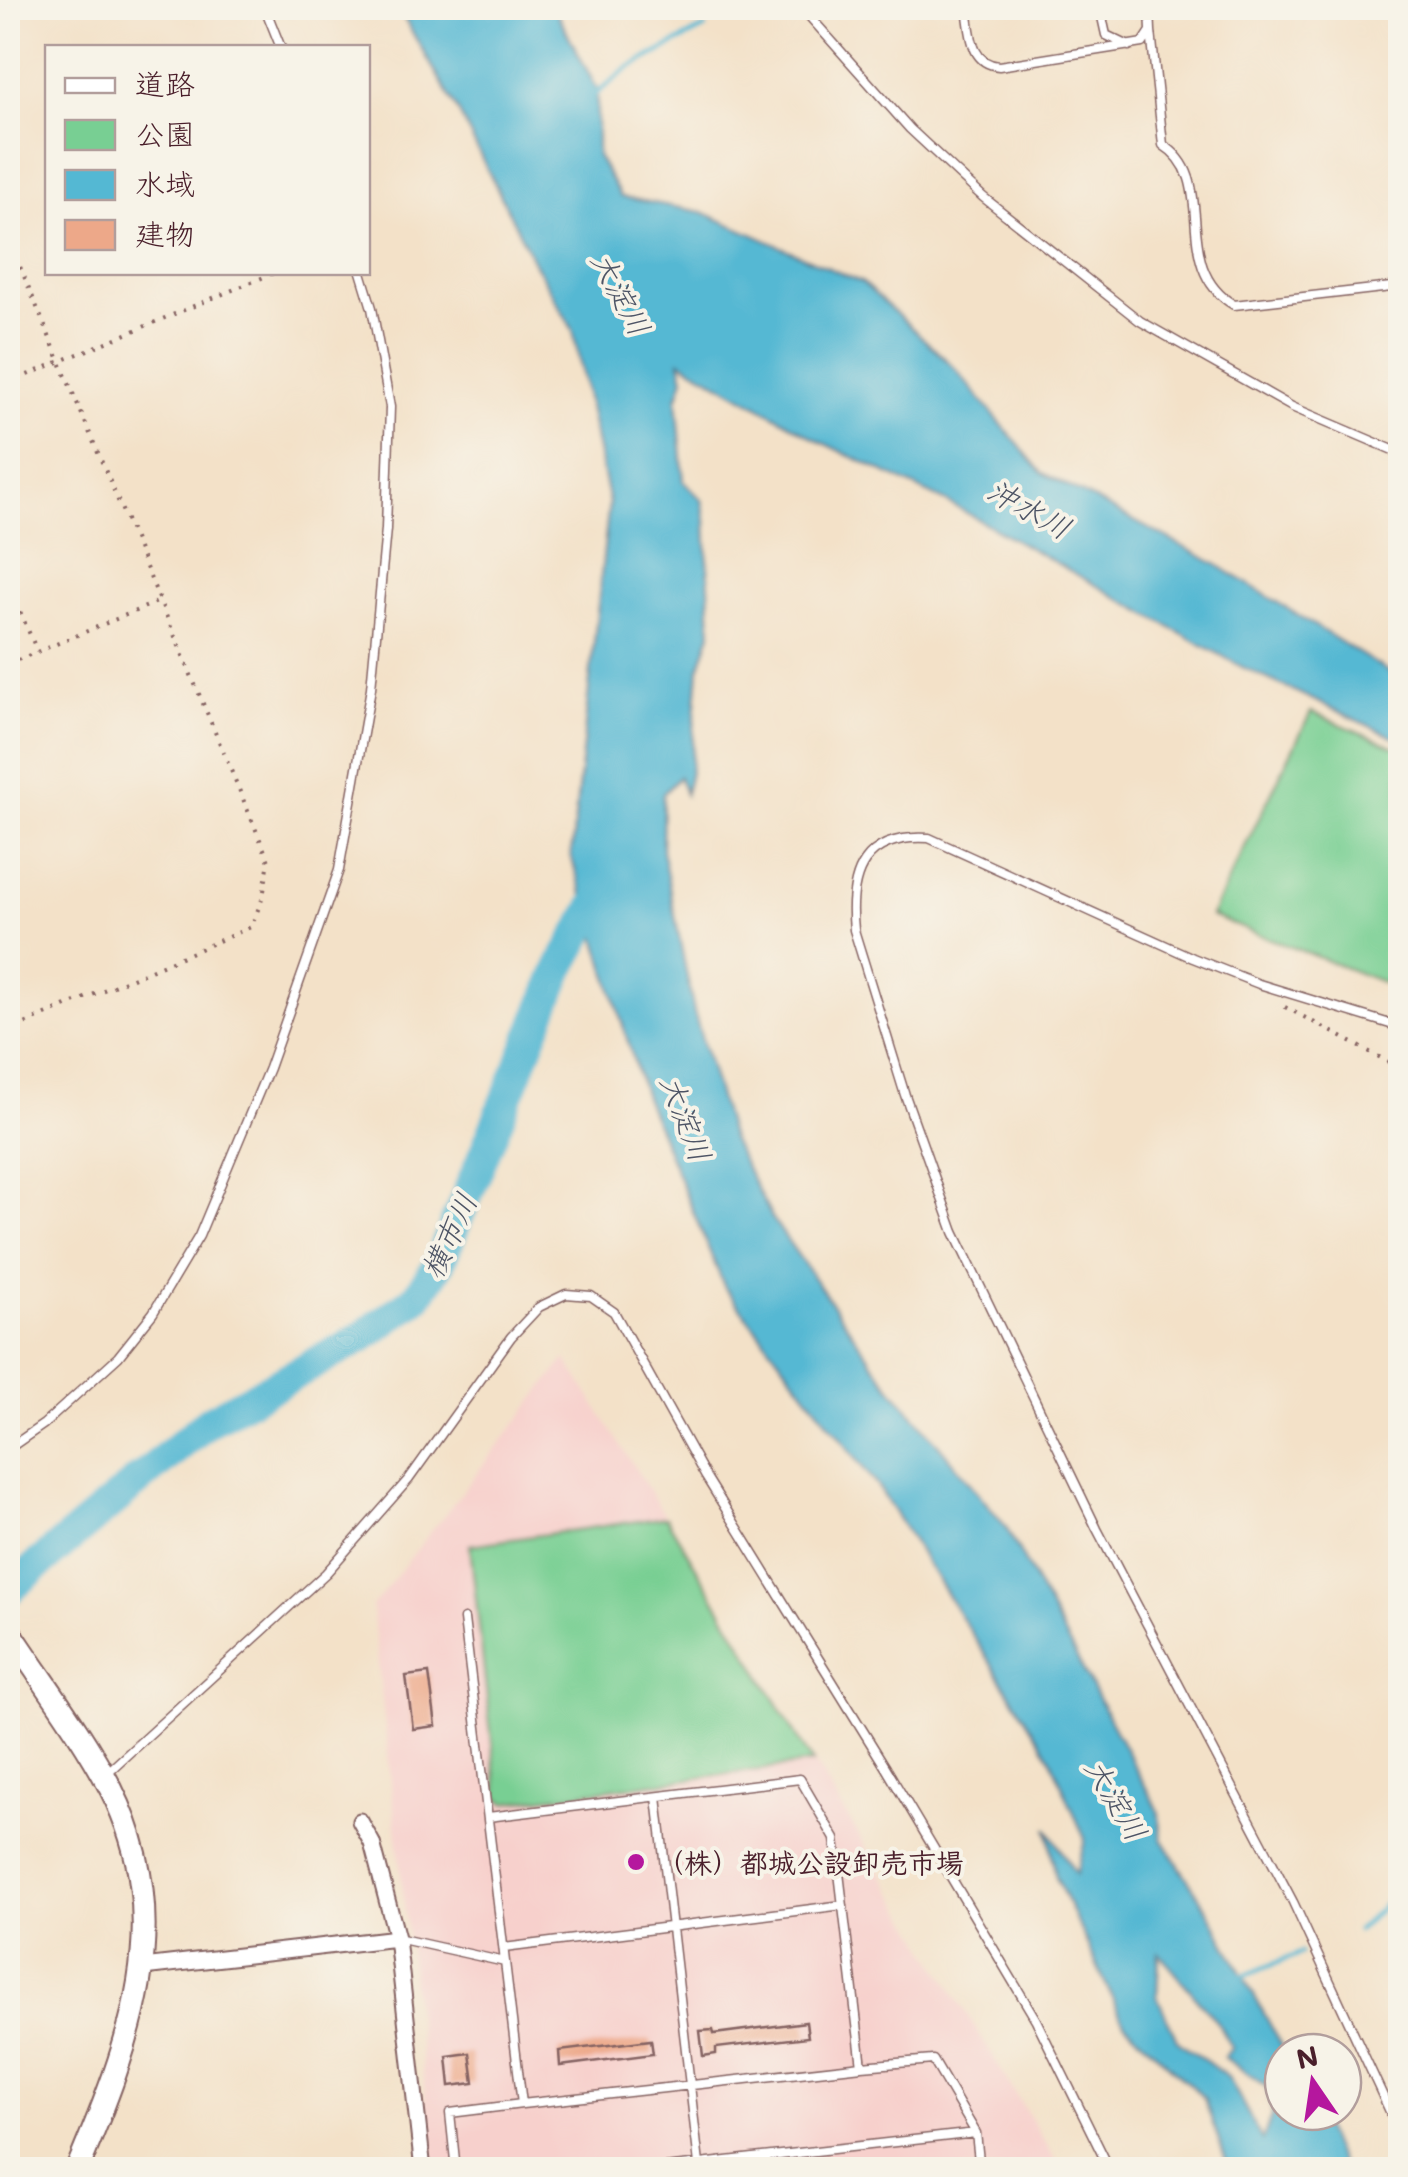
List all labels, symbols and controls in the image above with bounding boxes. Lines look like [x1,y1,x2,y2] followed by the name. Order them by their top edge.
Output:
[45,45,370,275] legend
[135,63,195,103] text: 道路
[135,113,195,153] text: 公園
[135,163,195,203] text: 水域
[135,213,195,253] text: 建物
[583,244,661,342] water label: 大淀川
[981,469,1079,547] water label: 沖水川
[652,1069,722,1167] water label: 大淀川
[411,1186,485,1284] water label: 横市川
[1077,1750,1157,1848] water label: 大淀川
[656,1844,964,1880] place label: （株）都城公設卸売市場
[625,1851,647,1873] marker: （株）都城公設卸売市場
[1263,2032,1363,2132] north arrow
[1293,2037,1322,2077] text: N

